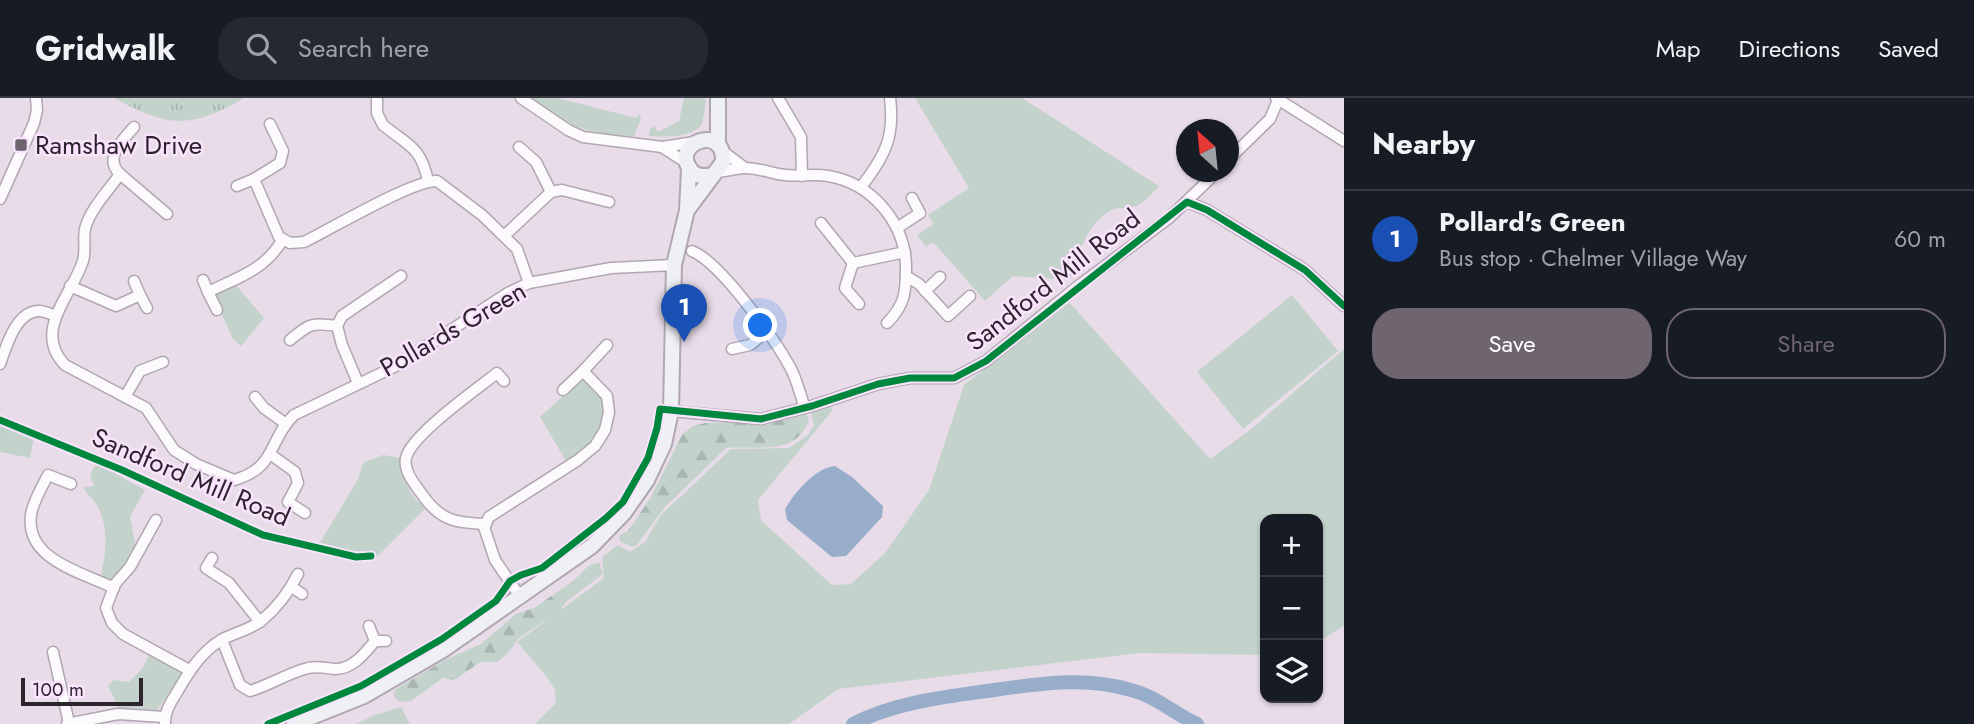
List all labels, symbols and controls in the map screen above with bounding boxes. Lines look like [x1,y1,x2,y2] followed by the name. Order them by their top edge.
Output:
[218,17,708,80] search box
[35,25,176,72] text: Gridwalk
[242,29,280,67] icon: search
[298,29,429,67] text: Search here
[1656,31,1701,66] text: Map
[1739,31,1840,66] text: Directions
[1878,31,1939,66] text: Saved
[1176,119,1239,182] north arrow
[1372,122,1475,165] text: Nearby
[35,126,202,164] place label: Ramshaw Drive
[13,137,29,153] marker: Ramshaw Drive
[958,200,1148,360] street label: Sandford Mill Road
[1439,203,1626,241] text: Pollard's Green
[1389,222,1401,256] text: 1
[1894,222,1946,256] text: 60 m
[1439,241,1747,275] text: Bus stop · Chelmer Village Way
[373,272,533,386] street label: Pollards Green
[661,284,707,342] pin: 1
[743,308,777,342] your location
[1372,308,1652,379] button: Save
[1666,308,1946,379] button: Share
[86,418,296,536] street label: Sandford Mill Road
[1260,514,1323,703] map controls
[1260,514,1323,577] button: +
[1260,577,1323,640] button: −
[1260,640,1323,703] button: layers
[21,675,144,707] scale bar
[32,676,84,703] text: 100 m

